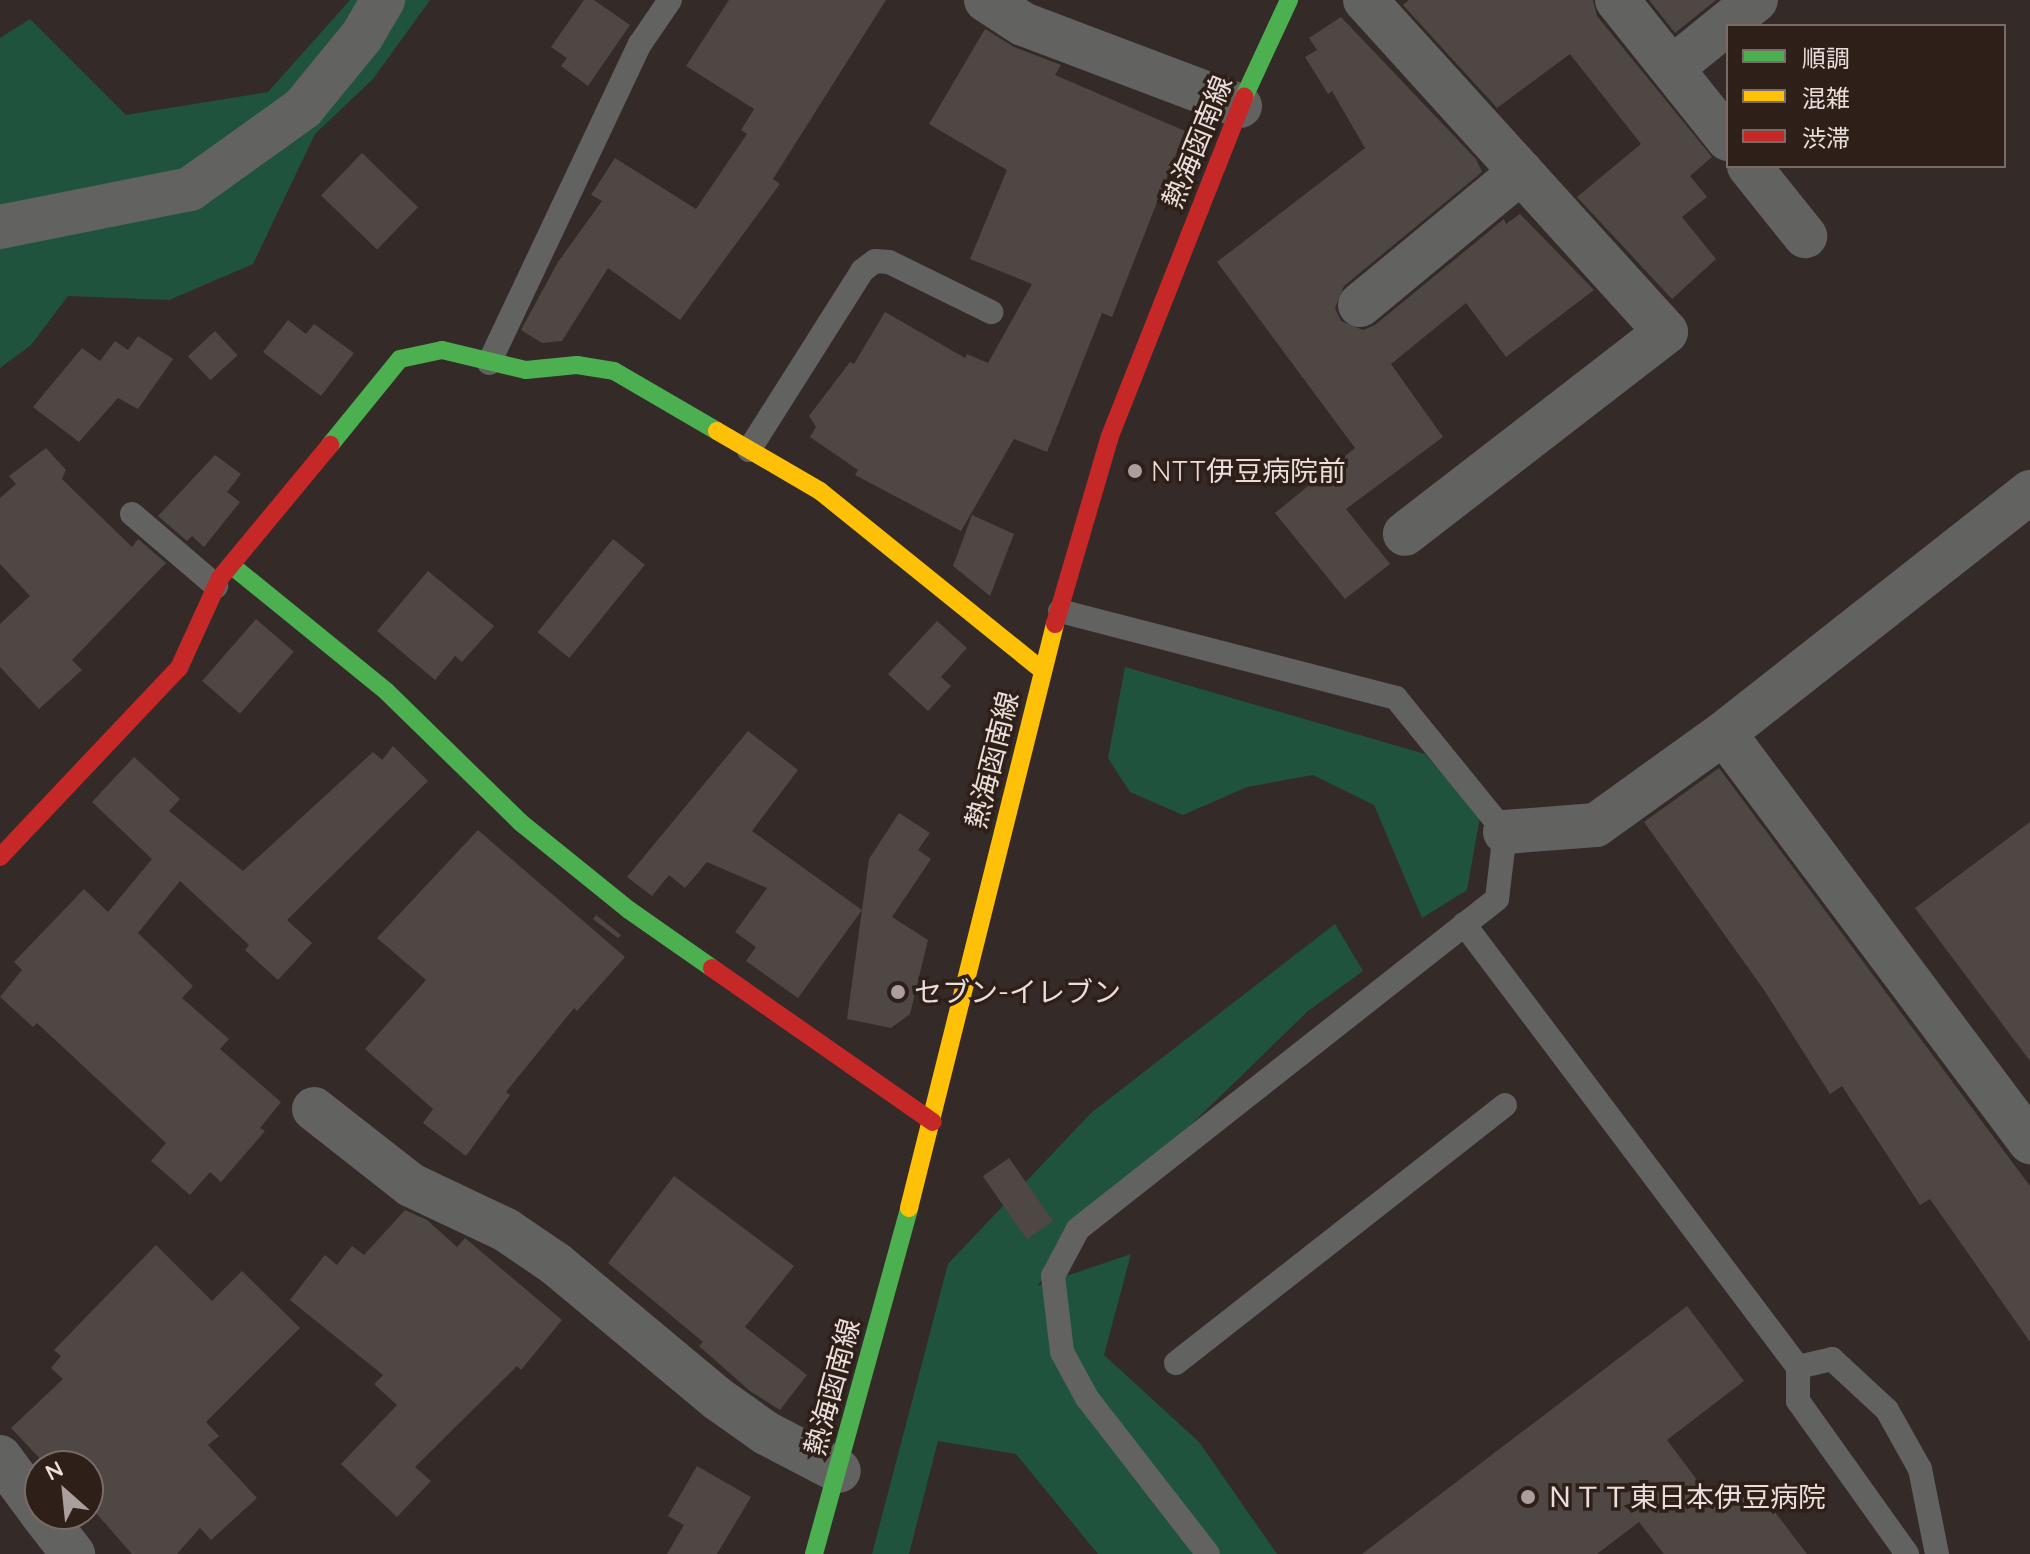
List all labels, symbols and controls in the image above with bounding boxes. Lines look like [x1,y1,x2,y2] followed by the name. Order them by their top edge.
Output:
[1726,24,2006,168] legend
[1802,43,1850,73] text: 順調
[1155,71,1239,213] street label: 熱海函南線
[1802,83,1850,113] text: 混雑
[1802,123,1850,153] text: 渋滞
[1151,454,1346,488] place label: NTT伊豆病院前
[1126,462,1144,480] marker: NTT伊豆病院前
[959,688,1025,832] street label: 熱海函南線
[914,975,1121,1009] place label: セブン-イレブン
[889,983,907,1001] marker: セブン-イレブン
[798,1315,866,1459] street label: 熱海函南線
[24,1450,104,1530] north arrow
[40,1454,68,1487] text: N
[1546,1480,1826,1514] place label: ＮＴＴ東日本伊豆病院
[1517,1486,1539,1508] marker: ＮＴＴ東日本伊豆病院

